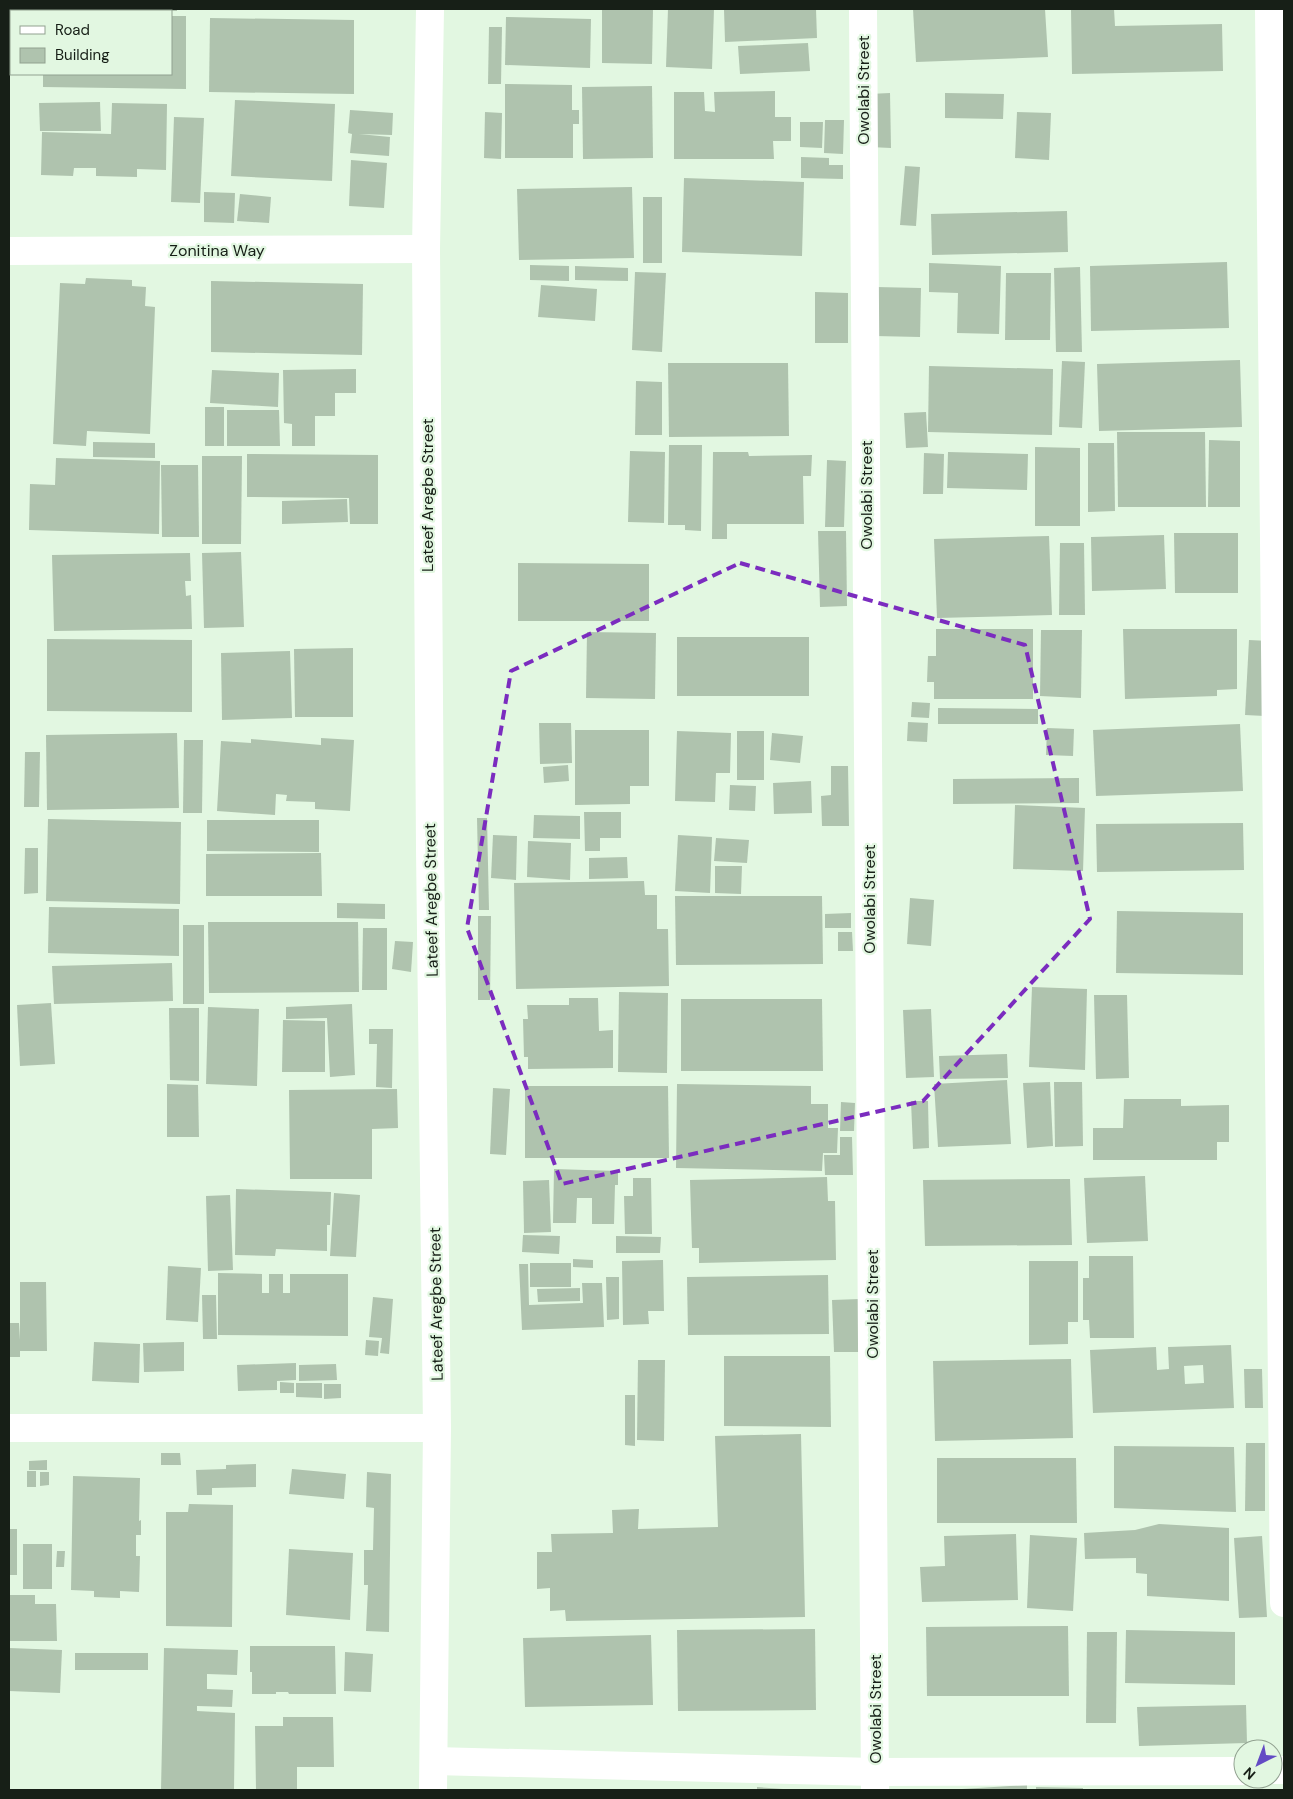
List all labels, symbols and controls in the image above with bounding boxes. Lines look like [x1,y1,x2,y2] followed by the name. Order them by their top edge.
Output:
[10,10,172,75] legend
[55,20,90,40] text: Road
[853,35,874,145] street label: Owolabi Street
[55,45,110,65] text: Building
[169,240,265,261] street label: Zonitina Way
[417,418,438,572] street label: Lateef Aregbe Street
[856,440,877,550] street label: Owolabi Street
[419,823,443,977] street label: Lateef Aregbe Street
[859,844,880,954] street label: Owolabi Street
[424,1227,448,1381] street label: Lateef Aregbe Street
[862,1249,883,1359] street label: Owolabi Street
[865,1654,886,1764] street label: Owolabi Street
[1233,1739,1283,1789] north arrow
[1239,1764,1259,1784] text: N

